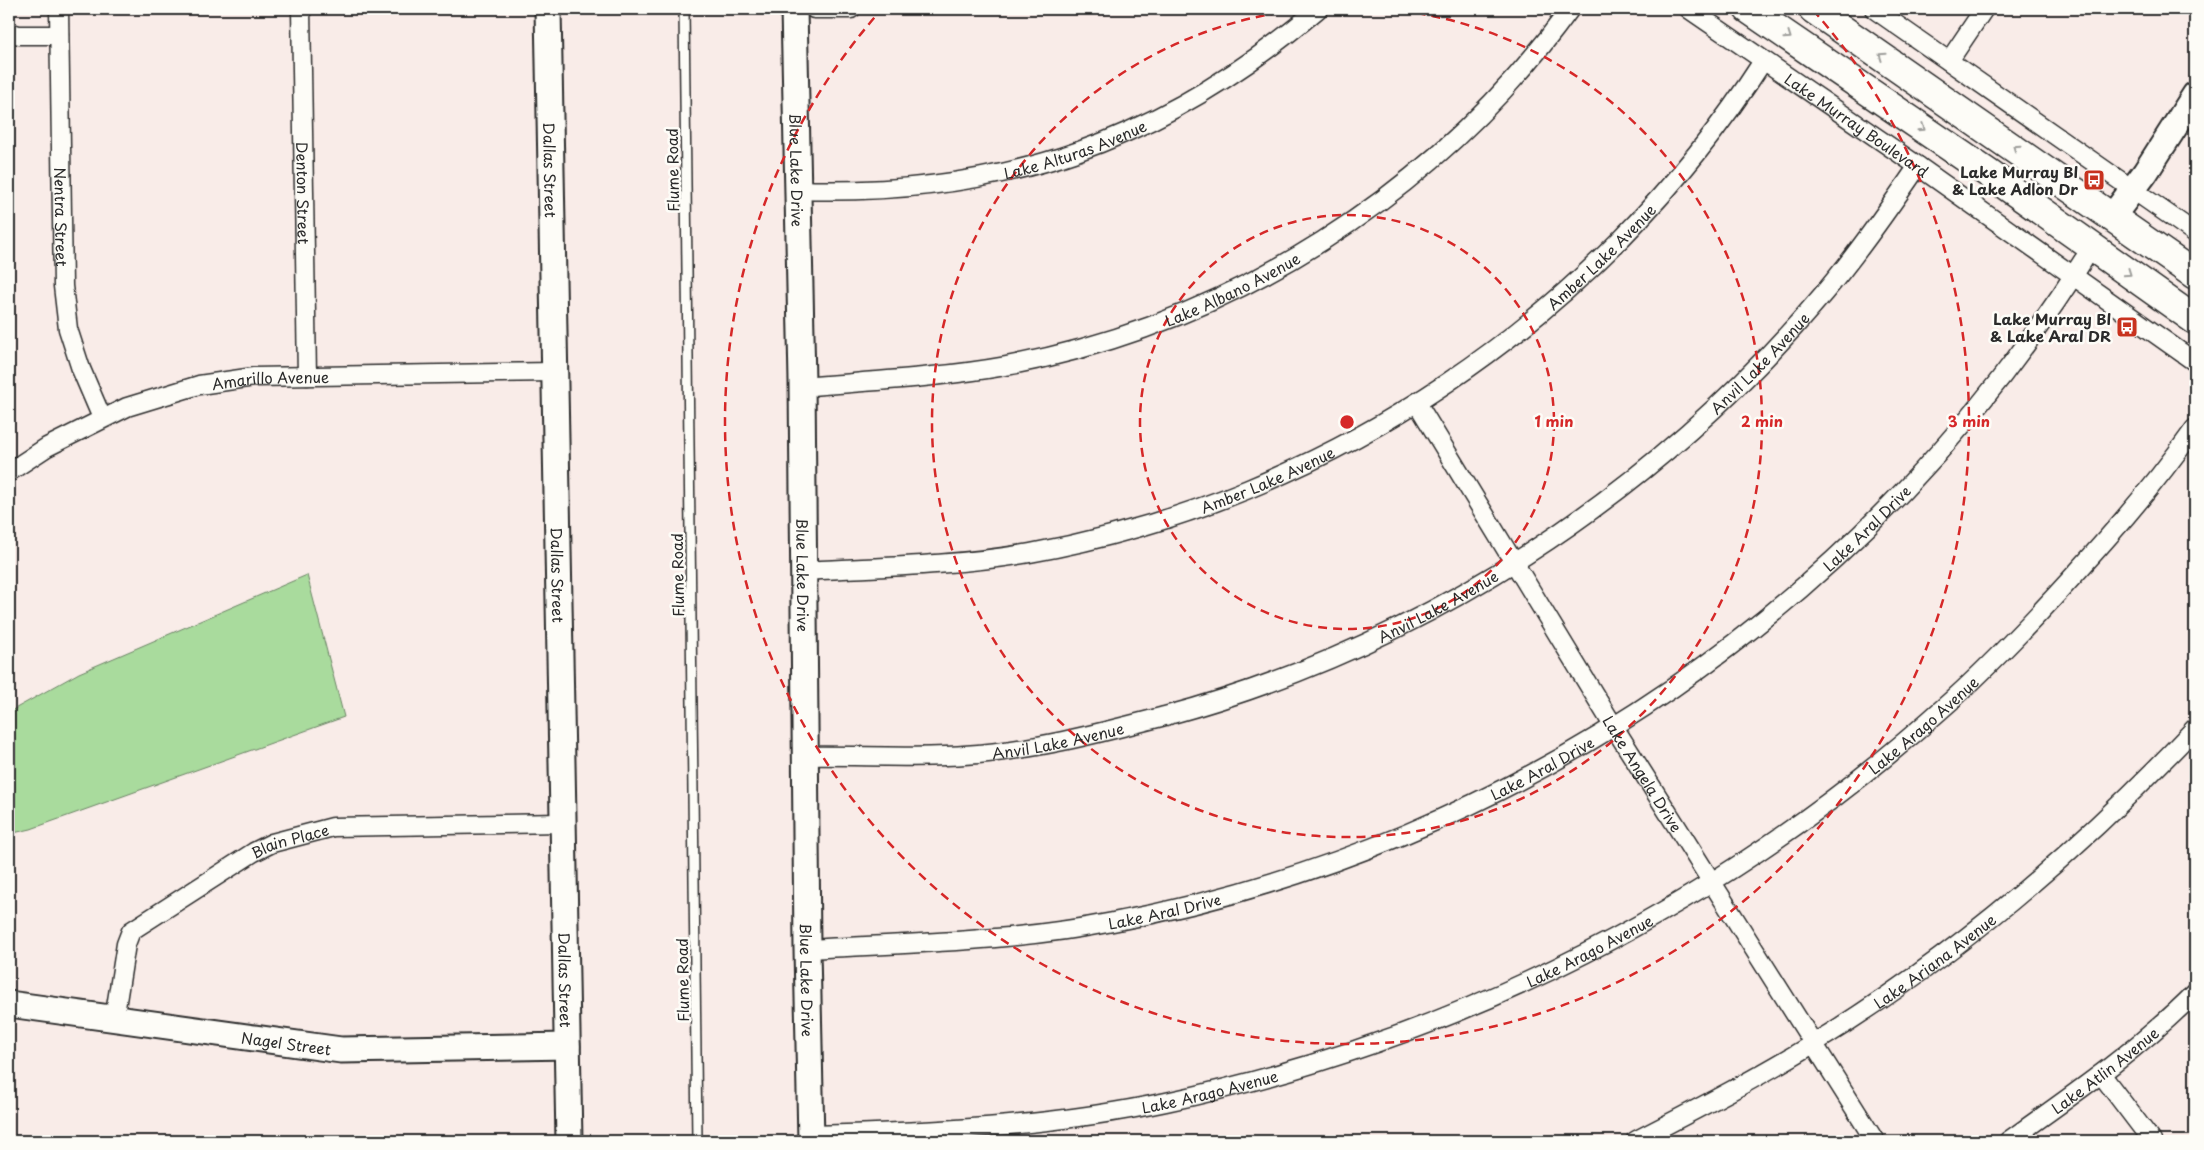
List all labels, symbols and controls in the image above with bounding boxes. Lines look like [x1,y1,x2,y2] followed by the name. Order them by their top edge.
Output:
[1783,30,1792,39] one-way arrow
[1878,53,1888,62] one-way arrow
[1780,67,1934,182] street label: Lake Murray Boulevard
[785,113,810,227] street label: Blue Lake Drive
[1001,113,1150,184] street label: Lake Alturas Avenue
[539,122,563,218] street label: Dallas Street
[1917,122,1926,131] one-way arrow
[660,128,684,212] street label: Flume Road
[292,142,316,244] street label: Denton Street
[2012,145,2021,154] one-way arrow
[1952,160,2078,200] place label: Lake Murray Bl & Lake Adlon Dr
[50,167,74,267] street label: Nentra Street
[2082,168,2106,192] bus stop icon: Lake Murray Bl & Lake Adlon Dr
[1541,198,1660,314] street label: Amber Lake Avenue
[1161,246,1304,331] street label: Lake Albano Avenue
[2123,267,2132,276] one-way arrow
[1704,307,1814,419] street label: Anvil Lake Avenue
[1990,307,2111,347] place label: Lake Murray Bl & Lake Aral DR
[2115,315,2139,339] bus stop icon: Lake Murray Bl & Lake Aral DR
[210,364,329,395] street label: Amarillo Avenue
[1535,409,1573,432] text: 1 min
[1741,409,1783,432] text: 2 min
[1948,409,1990,432] text: 3 min
[1338,413,1356,431] centre of rings
[1197,440,1338,518] street label: Amber Lake Avenue
[1817,479,1915,576] street label: Lake Aral Drive
[792,518,816,632] street label: Blue Lake Drive
[546,527,571,623] street label: Dallas Street
[665,533,689,617] street label: Flume Road
[1374,564,1502,647] street label: Anvil Lake Avenue
[1863,670,1983,779] street label: Lake Arago Avenue
[1598,711,1689,836] street label: Lake Angela Drive
[990,716,1126,764] street label: Anvil Lake Avenue
[1486,730,1598,805] street label: Lake Aral Drive
[247,817,331,863] street label: Blain Place
[1106,886,1223,934] street label: Lake Aral Drive
[1868,907,2000,1014] street label: Lake Ariana Avenue
[1522,908,1657,992] street label: Lake Arago Avenue
[795,923,820,1037] street label: Blue Lake Drive
[554,932,578,1028] street label: Dallas Street
[670,938,694,1022] street label: Flume Road
[2046,1021,2163,1119] street label: Lake Atlin Avenue
[240,1025,333,1060] street label: Nagel Street
[1140,1063,1280,1118] street label: Lake Arago Avenue

